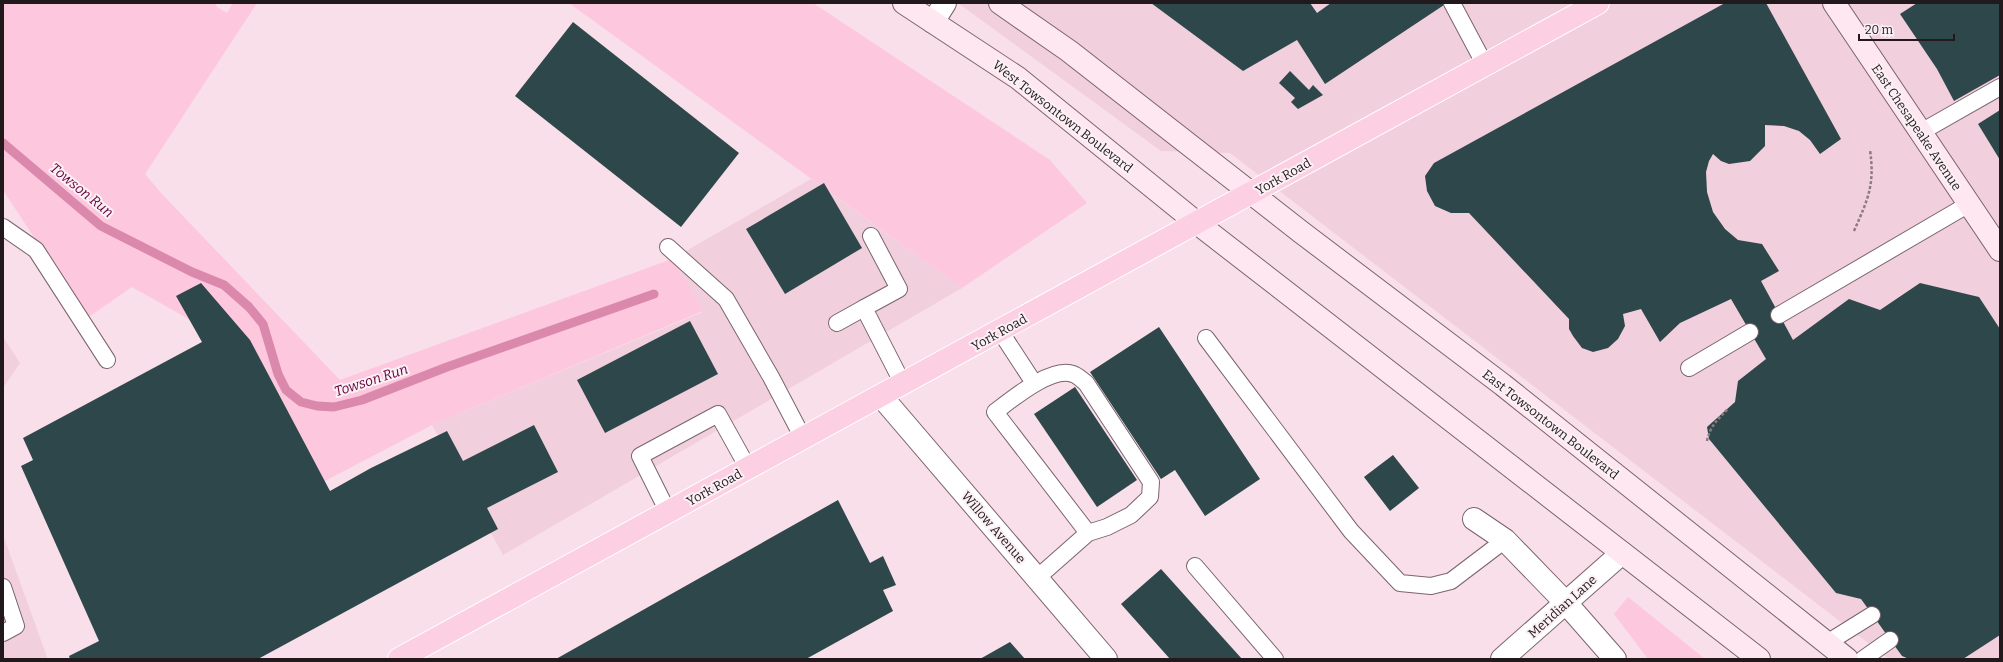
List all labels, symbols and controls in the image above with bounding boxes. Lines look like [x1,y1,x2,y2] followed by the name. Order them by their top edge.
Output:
[1859,16,1954,42] scale bar
[1865,23,1894,37] text: 20 m
[990,57,1136,176] street label: West Towsontown Boulevard
[1869,61,1965,193] street label: East Chesapeake Avenue
[1253,155,1314,198] street label: York Road
[47,160,117,221] water label: Towson Run
[969,311,1030,354] street label: York Road
[332,361,410,400] water label: Towson Run
[1480,367,1622,482] street label: East Towsontown Boulevard
[684,466,745,509] street label: York Road
[958,488,1029,566] street label: Willow Avenue
[1525,572,1600,641] street label: Meridian Lane

